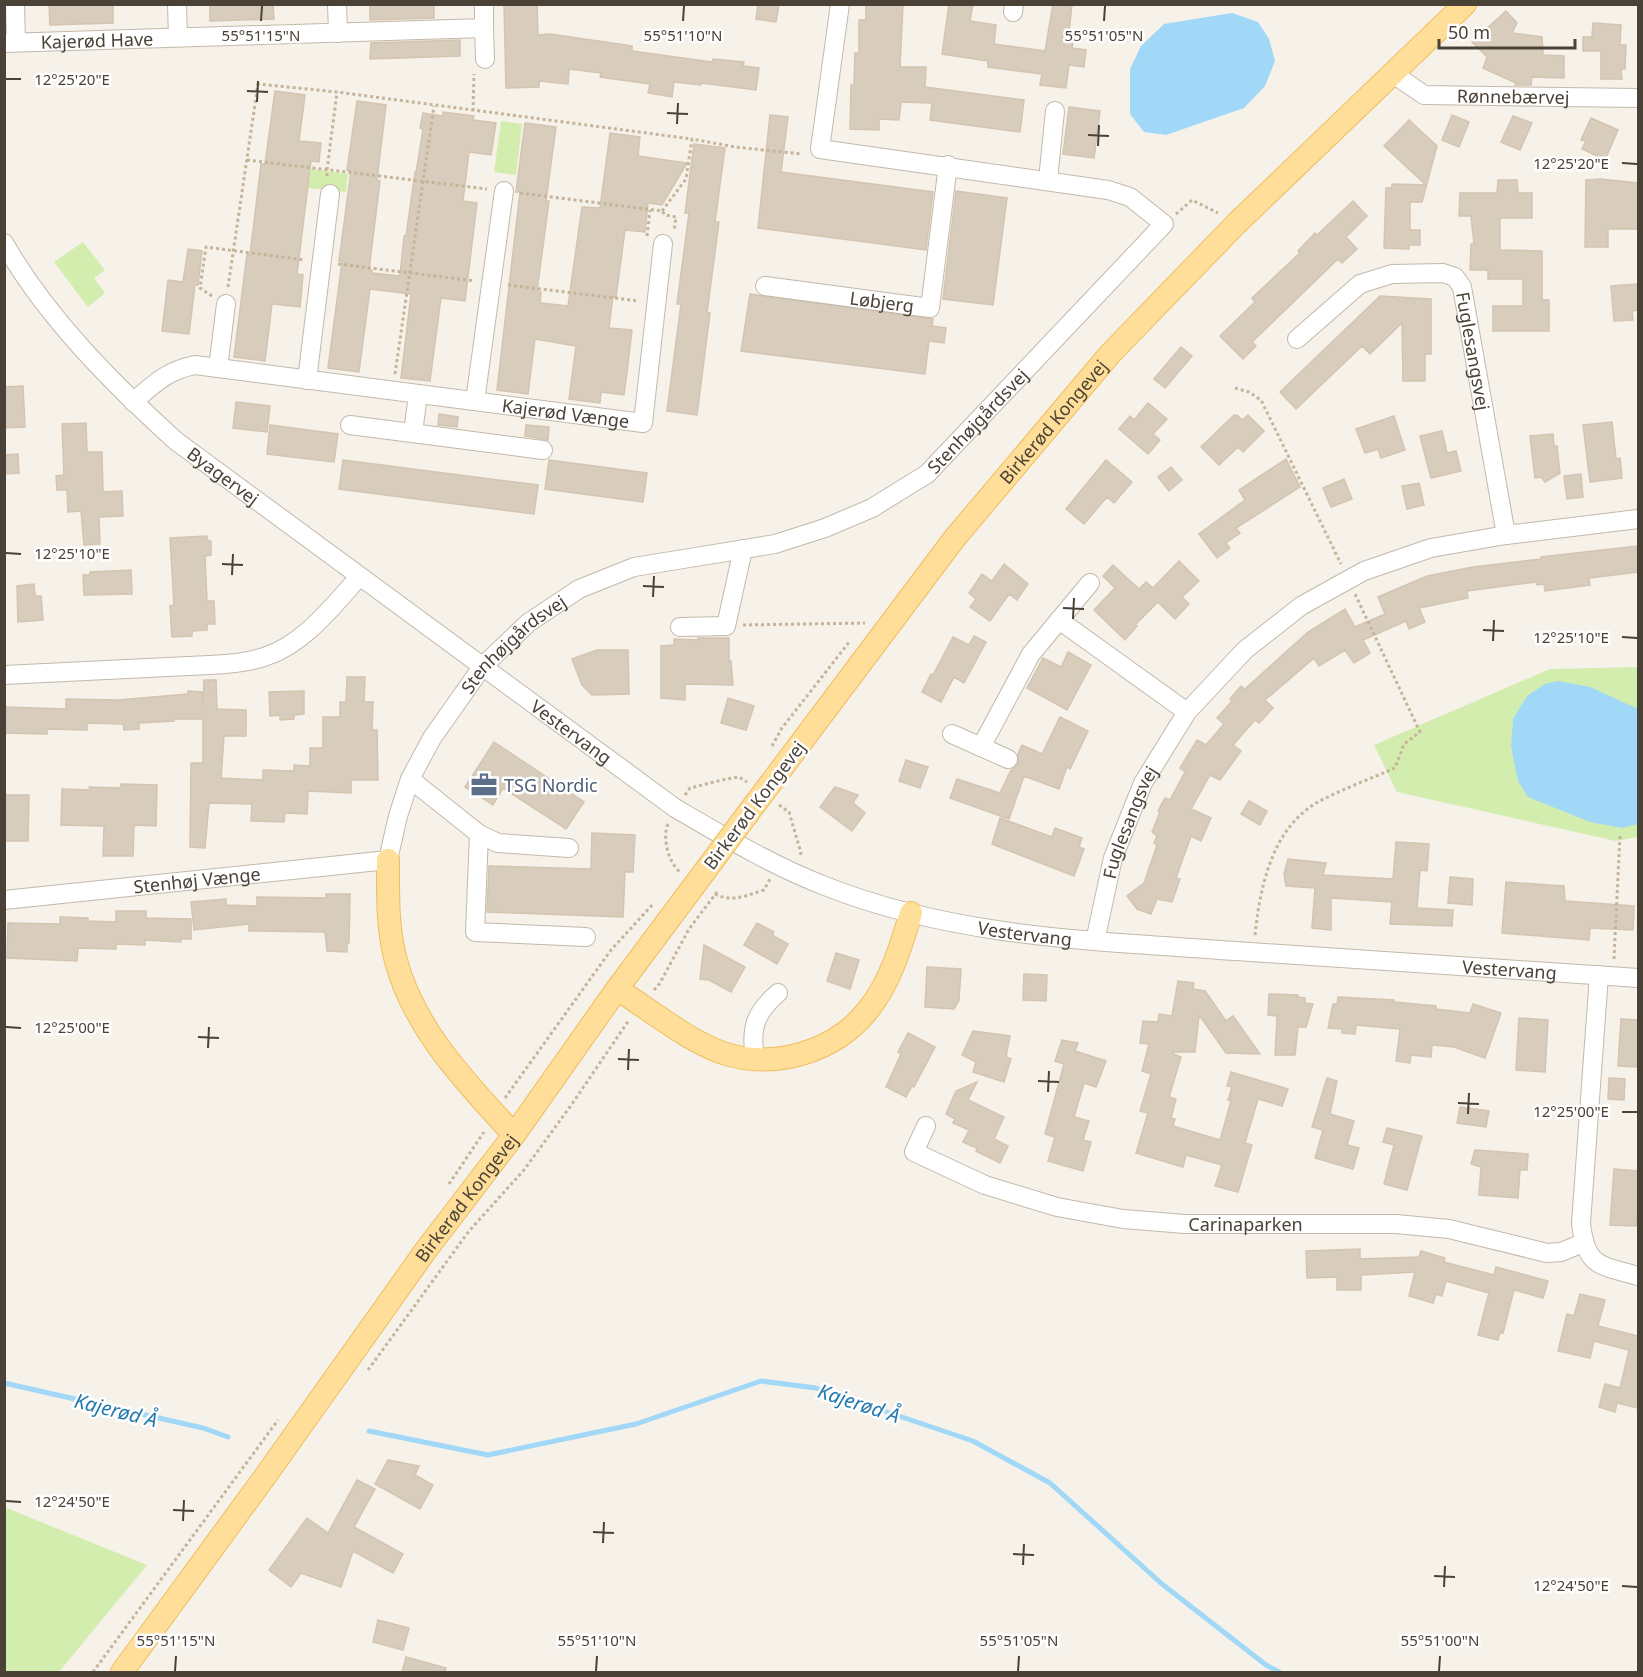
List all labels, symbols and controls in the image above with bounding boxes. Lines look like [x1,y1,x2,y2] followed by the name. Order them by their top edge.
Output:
[1439,12,1576,50] scale bar
[1448,20,1490,44] text: 50 m
[222,25,300,45] text: 55°51'15"N
[644,25,722,45] text: 55°51'10"N
[1065,25,1143,45] text: 55°51'05"N
[40,26,154,54] street label: Kajerød Have
[34,69,110,89] text: 12°25'20"E
[1457,83,1570,109] street label: Rønnebærvej
[1533,153,1609,173] text: 12°25'20"E
[848,285,916,318] street label: Løbjerg
[1451,290,1496,412] street label: Fuglesangsvej
[994,354,1112,489] street label: Birkerød Kongevej
[922,363,1033,479] street label: Stenhøjgårdsvej
[501,393,631,433] street label: Kajerød Vænge
[182,441,264,510] street label: Byagervej
[34,543,110,563] text: 12°25'10"E
[455,589,570,698] street label: Stenhøjgårdsvej
[1533,627,1609,647] text: 12°25'10"E
[526,694,617,769] street label: Vestervang
[698,736,810,874] street label: Birkerød Kongevej
[1097,761,1163,881] street label: Fuglesangsvej
[469,770,499,800] office icon: TSG Nordic
[504,773,598,797] place label: TSG Nordic
[132,861,262,898] street label: Stenhøj Vænge
[976,915,1073,951] street label: Vestervang
[1461,954,1558,985] street label: Vestervang
[34,1017,110,1037] text: 12°25'00"E
[1533,1101,1609,1121] text: 12°25'00"E
[409,1129,523,1267] street label: Birkerød Kongevej
[1188,1212,1303,1236] street label: Carinaparken
[815,1377,903,1429] water label: Kajerød Å
[72,1387,160,1433] water label: Kajerød Å
[34,1491,110,1511] text: 12°24'50"E
[1533,1575,1609,1595] text: 12°24'50"E
[137,1630,215,1650] text: 55°51'15"N
[558,1630,636,1650] text: 55°51'10"N
[980,1630,1058,1650] text: 55°51'05"N
[1401,1630,1479,1650] text: 55°51'00"N

